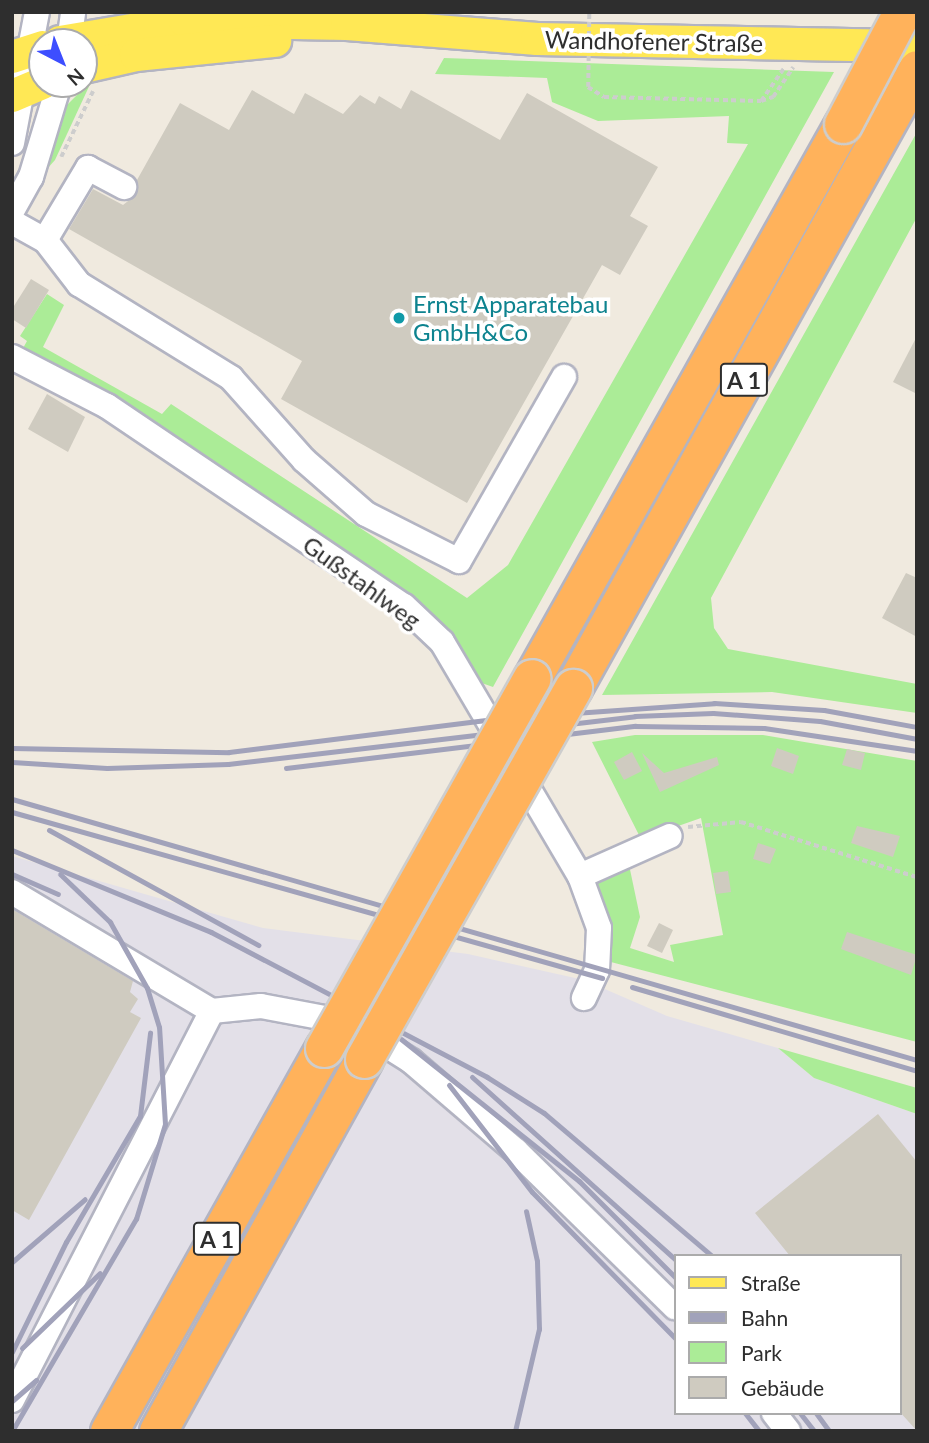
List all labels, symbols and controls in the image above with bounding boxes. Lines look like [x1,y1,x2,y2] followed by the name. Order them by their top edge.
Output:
[544,25,764,57] street label: Wandhofener Straße
[28,28,98,98] north arrow
[63,64,89,91] text: N
[413,290,609,346] place label: Ernst Apparatebau GmbH&Co
[391,310,407,326] marker: Ernst Apparatebau GmbH&Co
[720,360,768,400] road number: A 1
[298,530,426,634] street label: Gußstahlweg
[192,1220,242,1258] road number: A 1
[674,1254,901,1415] legend
[741,1270,801,1295] text: Straße
[741,1305,788,1330] text: Bahn
[741,1340,782,1365] text: Park
[741,1375,824,1400] text: Gebäude

